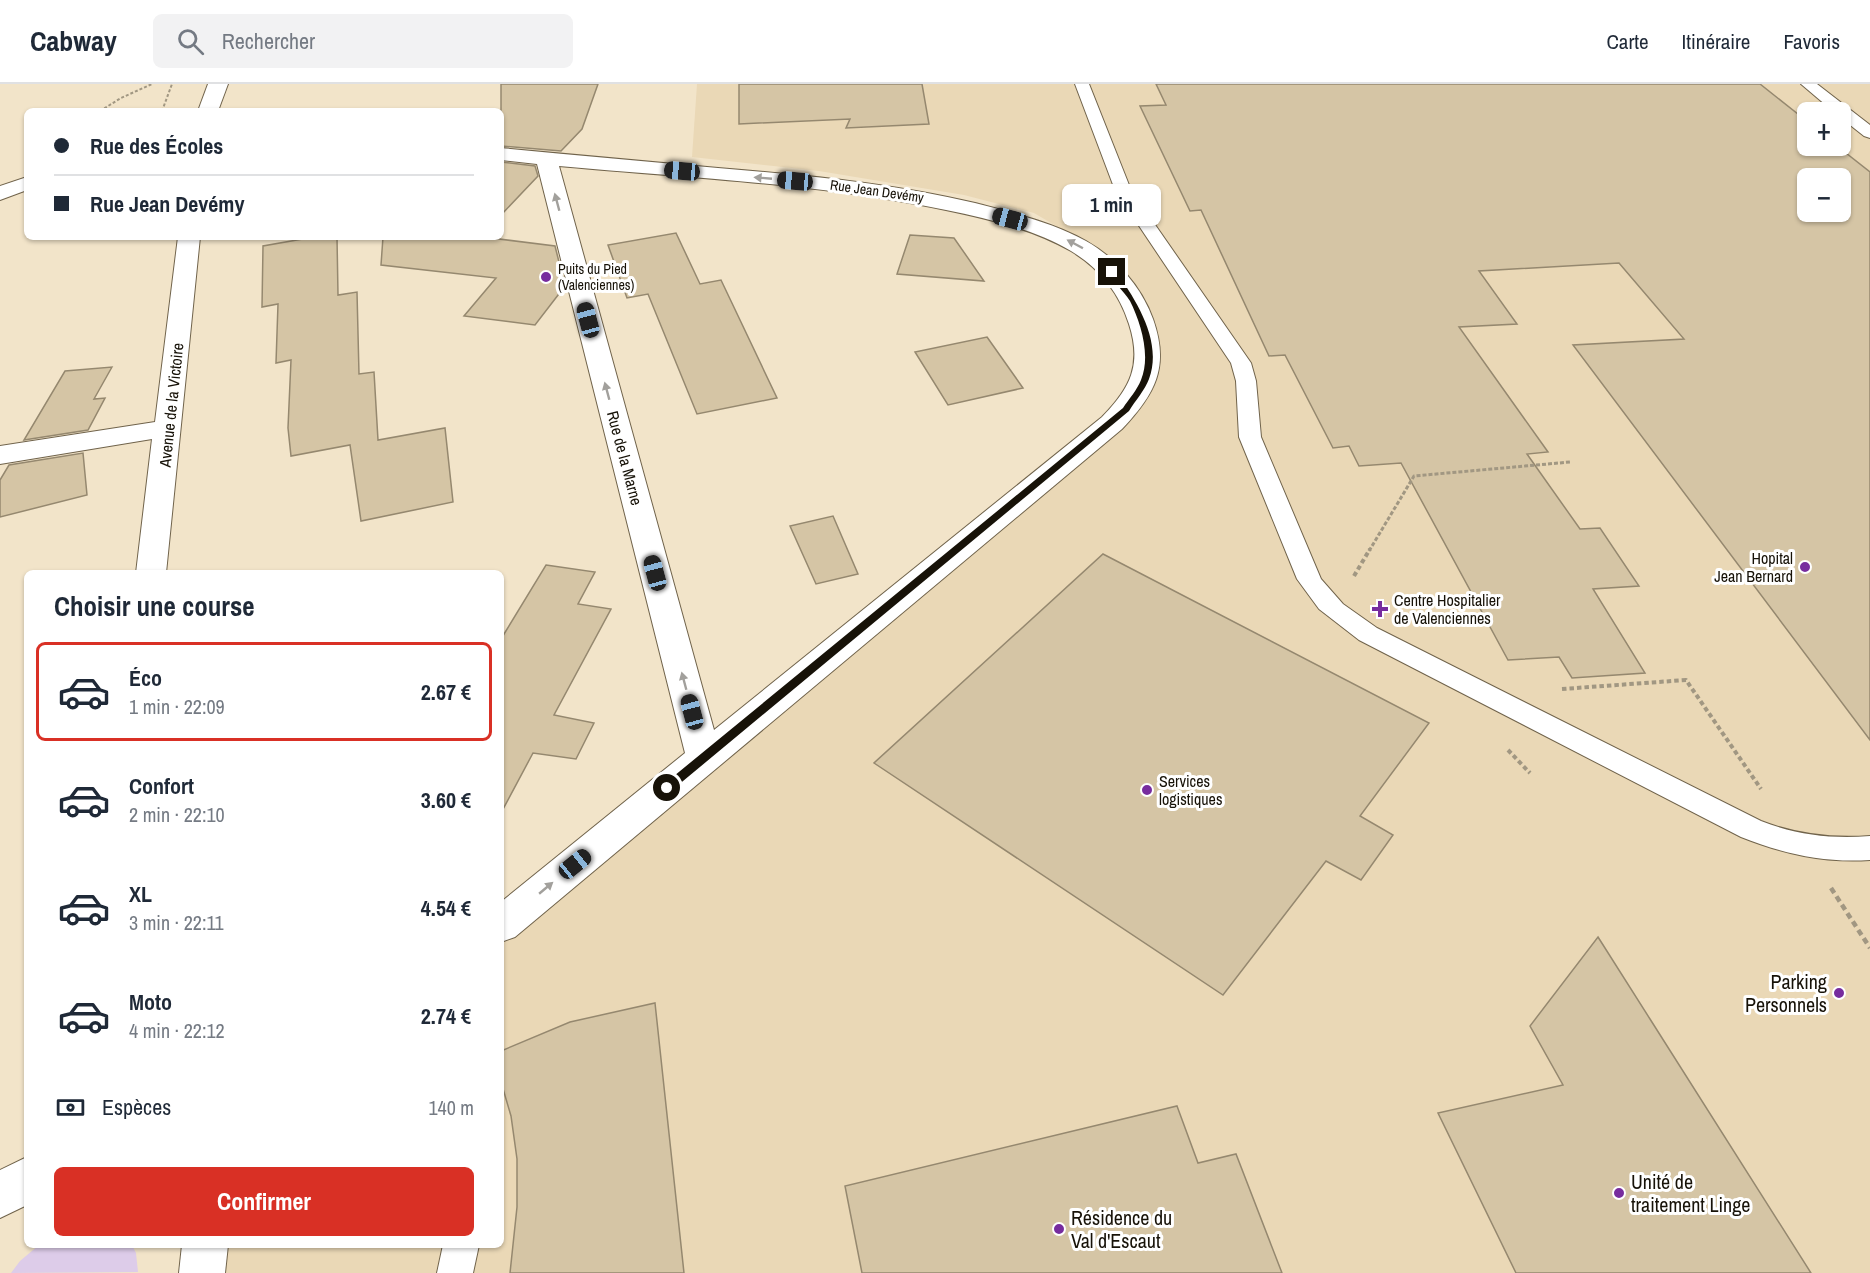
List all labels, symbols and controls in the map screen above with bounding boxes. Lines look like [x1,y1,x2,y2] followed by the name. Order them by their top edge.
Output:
[153,14,573,68] search box
[30,22,117,60] text: Cabway
[174,25,207,58] icon: search
[222,26,315,56] text: Rechercher
[1606,27,1649,56] text: Carte
[1682,27,1750,56] text: Itinéraire
[1783,27,1840,56] text: Favoris
[1797,102,1851,222] map controls
[1797,102,1851,156] button: +
[90,131,223,161] text: Rue des Écoles
[663,160,701,182] car
[1797,168,1851,222] button: −
[776,170,814,192] car
[753,173,772,183] one-way arrow
[829,176,925,207] street label: Rue Jean Devémy
[1062,185,1162,227] callout: 1 min
[90,189,244,219] text: Rue Jean Devémy
[1090,191,1133,218] text: 1 min
[552,193,562,212] one-way arrow
[990,206,1030,232] car
[1066,239,1083,249] one-way arrow
[1098,258,1125,285] route end
[558,260,635,294] place label: Puits du Pied (Valenciennes)
[539,270,553,284] marker: Puits du Pied (Valenciennes)
[575,300,601,340] car
[153,342,188,469] street label: Avenue de la Victoire
[602,382,611,400] one-way arrow
[602,408,648,508] street label: Rue de la Marne
[1714,547,1793,587] place label: Hopital Jean Bernard
[642,553,668,593] car
[1798,560,1812,574] marker: Hopital Jean Bernard
[54,588,255,624] text: Choisir une course
[1394,589,1501,629] place label: Centre Hospitalier de Valenciennes
[1371,600,1389,618] marker: Centre Hospitalier de Valenciennes
[129,663,162,693] text: Éco
[57,665,111,719] icon: car
[678,672,688,690] one-way arrow
[421,677,471,707] text: 2.67 €
[679,692,705,732] car
[129,693,225,720] text: 1 min · 22:09
[1159,770,1222,810] place label: Services logistiques
[129,771,194,801] text: Confort
[57,773,111,827] icon: car
[653,774,680,801] route start
[1140,783,1154,797] marker: Services logistiques
[421,785,471,815] text: 3.60 €
[129,801,225,828] text: 2 min · 22:10
[555,846,595,882] car
[129,879,152,909] text: XL
[57,881,111,935] icon: car
[538,882,553,895] one-way arrow
[421,893,471,923] text: 4.54 €
[129,909,224,936] text: 3 min · 22:11
[1745,968,1827,1018] place label: Parking Personnels
[1832,986,1846,1000] marker: Parking Personnels
[129,987,172,1017] text: Moto
[57,989,111,1043] icon: car
[421,1001,471,1031] text: 2.74 €
[129,1017,225,1044] text: 4 min · 22:12
[54,1091,87,1124] icon: cash
[102,1092,171,1122] text: Espèces
[428,1094,474,1121] text: 140 m
[54,1167,474,1236] button: Confirmer
[1631,1168,1750,1218] place label: Unité de traitement Linge
[1612,1186,1626,1200] marker: Unité de traitement Linge
[1071,1204,1172,1254] place label: Résidence du Val d'Escaut
[1052,1222,1066,1236] marker: Résidence du Val d'Escaut

